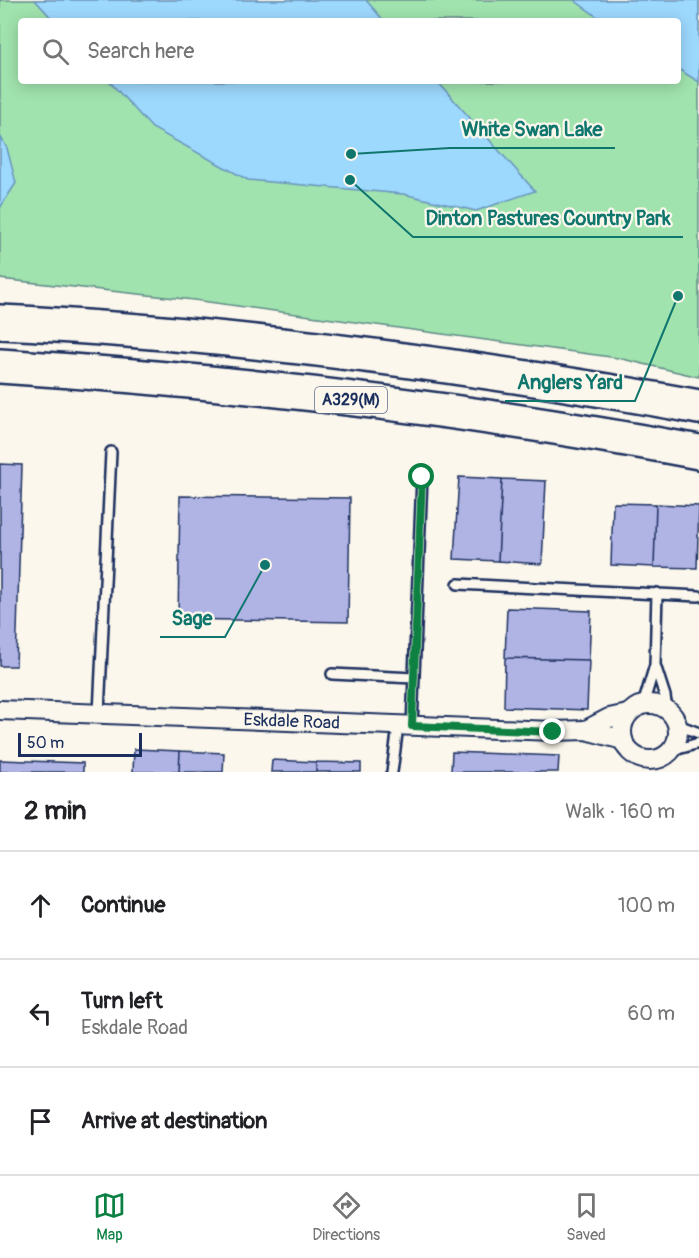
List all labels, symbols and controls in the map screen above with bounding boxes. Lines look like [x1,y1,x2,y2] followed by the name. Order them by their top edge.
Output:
[18,18,681,84] search box
[39,35,72,68] icon: search
[87,37,194,65] text: Search here
[450,110,615,148] callout: White Swan Lake
[462,117,604,142] text: White Swan Lake
[413,199,683,237] callout: Dinton Pastures Country Park
[425,206,671,231] text: Dinton Pastures Country Park
[505,363,635,401] callout: Anglers Yard
[517,370,623,395] text: Anglers Yard
[315,387,387,413] road number: A329(M)
[408,463,434,489] route start
[160,599,225,637] callout: Sage
[172,606,214,631] text: Sage
[243,708,340,734] street label: Eskdale Road
[539,718,565,744] route end
[18,730,142,758] scale bar
[27,733,64,753] text: 50 m
[24,795,86,827] text: 2 min
[565,799,675,824] text: Walk · 160 m
[24,889,57,922] icon: ahead
[81,891,165,919] text: Continue
[618,893,675,918] text: 100 m
[81,987,163,1015] text: Turn left
[24,997,57,1030] icon: left
[628,1001,675,1026] text: 60 m
[81,1015,188,1040] text: Eskdale Road
[24,1105,57,1138] icon: arrive
[81,1107,267,1135] text: Arrive at destination
[93,1189,126,1245] tab: Map
[312,1189,380,1245] tab: Directions
[566,1189,606,1245] tab: Saved

